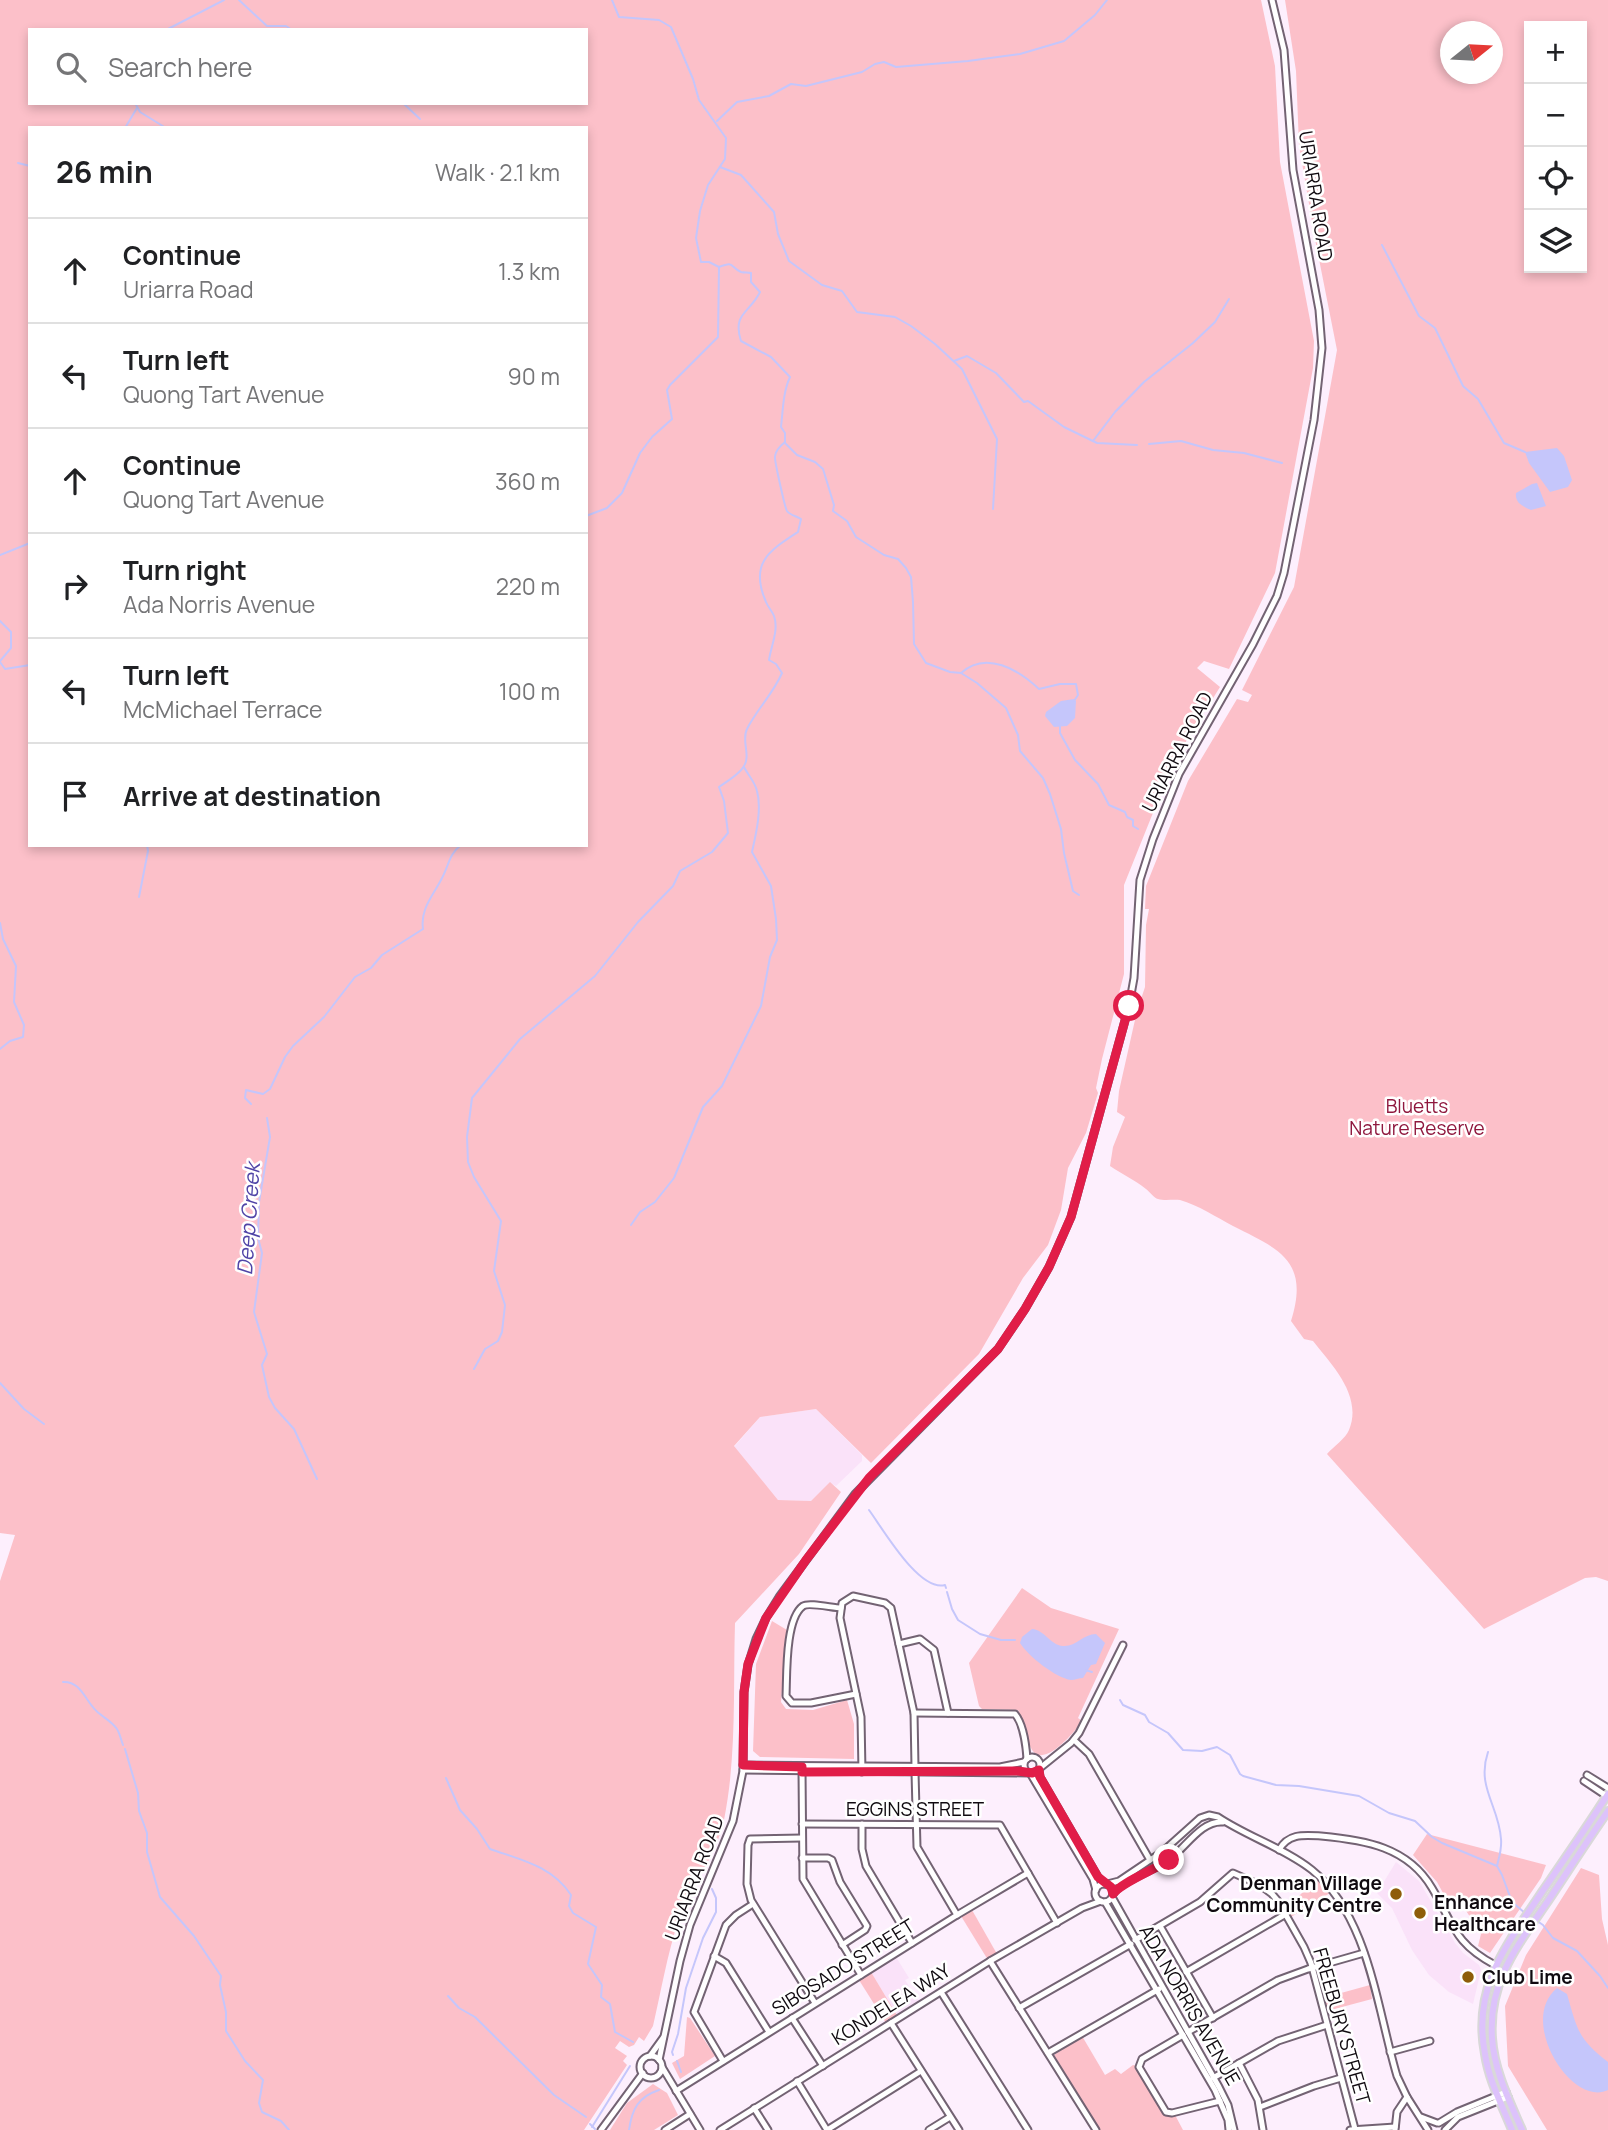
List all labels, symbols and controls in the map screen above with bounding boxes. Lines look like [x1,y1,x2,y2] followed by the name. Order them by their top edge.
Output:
[1440,21,1503,84] north arrow
[1524,21,1587,273] map controls
[1524,21,1587,84] button: +
[28,28,588,105] search box
[52,48,90,86] icon: search
[108,49,253,85] text: Search here
[1524,84,1587,147] button: −
[1293,129,1339,263] street label: URIARRA ROAD
[1524,147,1587,210] button: locate
[56,151,153,192] text: 26 min
[435,156,560,188] text: Walk · 2.1 km
[1524,210,1587,273] button: layers
[123,237,241,273] text: Continue
[56,252,94,290] icon: ahead
[498,255,560,287] text: 1.3 km
[123,273,254,305] text: Uriarra Road
[123,342,230,378] text: Turn left
[56,357,94,395] icon: left
[508,360,560,392] text: 90 m
[123,378,325,410] text: Quong Tart Avenue
[123,447,241,483] text: Continue
[56,462,94,500] icon: ahead
[495,465,560,497] text: 360 m
[123,483,325,515] text: Quong Tart Avenue
[123,552,247,588] text: Turn right
[56,567,94,605] icon: right
[496,570,560,602] text: 220 m
[123,588,315,620] text: Ada Norris Avenue
[123,657,230,693] text: Turn left
[56,672,94,710] icon: left
[499,675,560,707] text: 100 m
[1136,687,1218,817] street label: URIARRA ROAD
[123,693,322,725] text: McMichael Terrace
[56,777,94,815] icon: arrive
[123,778,381,814] text: Arrive at destination
[1113,990,1144,1021] route start
[1349,1093,1485,1141] park label: Bluetts Nature Reserve
[230,1159,266,1276] water label: Deep Creek
[846,1796,985,1822] street label: EGGINS STREET
[658,1812,730,1944] street label: URIARRA ROAD
[1153,1844,1184,1875] route end
[1206,1870,1382,1918] place label: Denman Village Community Centre
[1388,1886,1404,1902] marker: Denman Village Community Centre
[1434,1889,1536,1937] place label: Enhance Healthcare
[1412,1905,1428,1921] marker: Enhance Healthcare
[767,1912,920,2021] street label: SIBOSADO STREET
[1133,1920,1247,2090] street label: ADA NORRIS AVENUE
[1307,1945,1377,2108] street label: FREEBURY STREET
[827,1957,956,2051] street label: KONDELEA WAY
[1482,1964,1573,1990] place label: Club Lime
[1460,1969,1476,1985] marker: Club Lime

